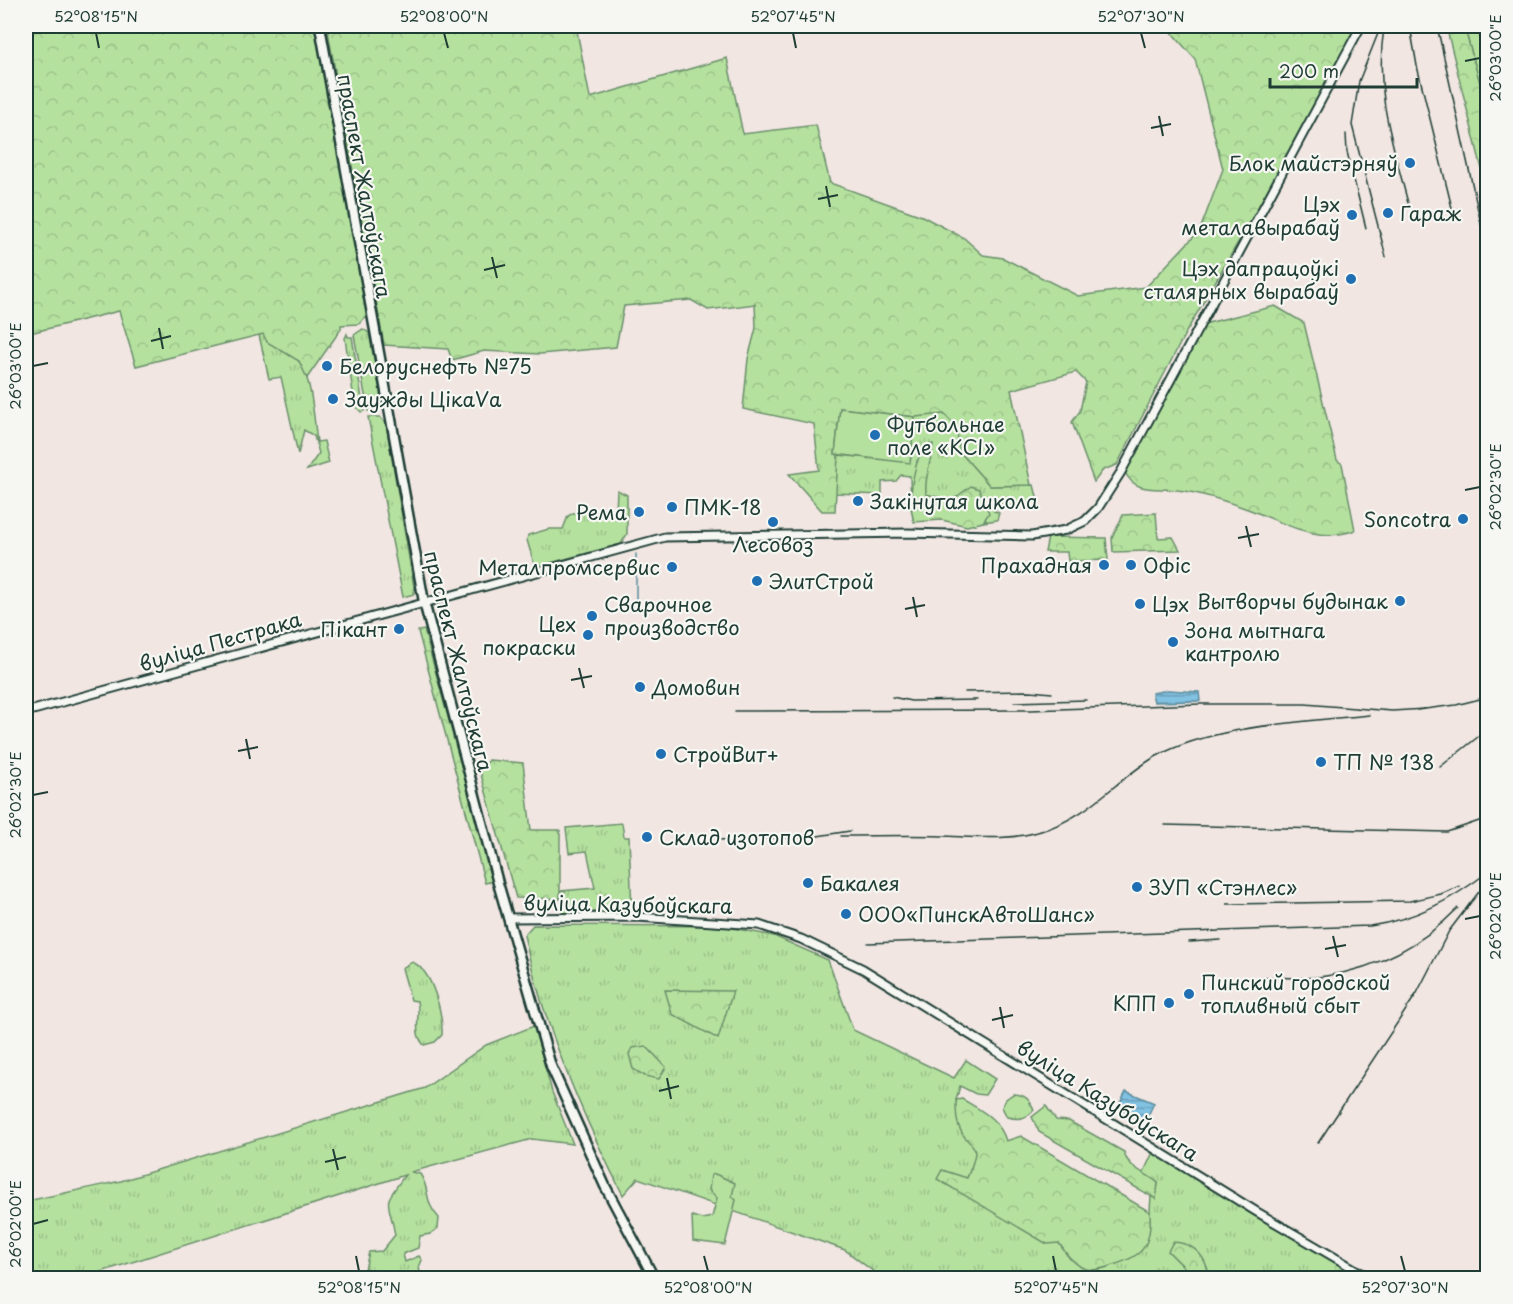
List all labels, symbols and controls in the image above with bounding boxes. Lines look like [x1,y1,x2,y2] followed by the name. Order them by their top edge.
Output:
[54,4,138,27] text: 52°08'15"N
[399,4,489,27] text: 52°08'00"N
[750,4,836,27] text: 52°07'45"N
[1097,4,1185,27] text: 52°07'30"N
[1483,14,1506,102] text: 26°03'00"E
[1270,51,1417,89] scale bar
[1279,57,1339,84] text: 200 m
[331,72,400,301] street label: праспект Жалтоўскага
[1229,148,1398,178] place label: Блок майстэрняў
[1403,156,1417,170] marker: Блок майстэрняў
[1182,189,1340,242] place label: Цэх металавырабаў
[1400,198,1461,228] place label: Гараж
[1381,206,1395,220] marker: Гараж
[1345,208,1359,222] marker: Цэх металавырабаў
[1143,253,1339,306] place label: Цэх дапрацоўкі сталярных вырабаў
[1344,272,1358,286] marker: Цэх дапрацоўкі сталярных вырабаў
[3,322,26,410] text: 26°03'00"E
[339,351,532,381] place label: Белоруснефть №75
[320,359,334,373] marker: Белоруснефть №75
[345,384,502,414] place label: Заужды ЦікаVа
[326,392,340,406] marker: Заужды ЦікаVа
[887,409,1005,462] place label: Футбольнае поле «КСІ»
[868,428,882,442] marker: Футбольнае поле «КСІ»
[1483,443,1506,531] text: 26°02'30"E
[870,486,1039,516] place label: Закінутая школа
[684,492,762,522] place label: ПМК-18
[851,494,865,508] marker: Закінутая школа
[576,497,628,527] place label: Рема
[665,500,679,514] marker: ПМК-18
[1364,504,1452,534] place label: Soncotra
[632,505,646,519] marker: Рема
[1456,512,1470,526] marker: Soncotra
[766,515,780,529] marker: Лесовоз
[732,529,814,559] place label: Лесовоз
[417,547,501,775] street label: праспект Жалтоўскага
[981,550,1092,580] place label: Прахадная
[1143,550,1191,580] place label: Офіс
[478,552,660,582] place label: Металпромсервис
[1097,558,1111,572] marker: Прахадная
[1124,558,1138,572] marker: Офіс
[665,560,679,574] marker: Металпромсервис
[769,566,874,596] place label: ЭлитСтрой
[750,574,764,588] marker: ЭлитСтрой
[1197,586,1388,616] place label: Вытворчы будынак
[604,589,740,642] place label: Сварочное производство
[1152,589,1189,619] place label: Цэх
[1393,594,1407,608] marker: Вытворчы будынак
[1133,597,1147,611] marker: Цэх
[135,603,305,678] street label: вуліца Пестрака
[482,609,576,662] place label: Цех покраски
[585,609,599,623] marker: Сварочное производство
[320,614,387,644] place label: Пікант
[1185,615,1326,668] place label: Зона мытнага кантролю
[392,622,406,636] marker: Пікант
[581,628,595,642] marker: Цех покраски
[1166,635,1180,649] marker: Зона мытнага кантролю
[651,672,741,702] place label: Домовин
[633,680,647,694] marker: Домовин
[673,739,779,769] place label: СтройВит+
[654,747,668,761] marker: СтройВит+
[1333,747,1434,777] place label: ТП № 138
[3,751,26,839] text: 26°02'30"E
[1314,755,1328,769] marker: ТП № 138
[659,822,814,852] place label: Склад изотопов
[640,830,654,844] marker: Склад изотопов
[820,868,900,898] place label: Бакалея
[1149,872,1297,902] place label: ЗУП «Стэнлес»
[1483,872,1506,960] text: 26°02'00"E
[801,876,815,890] marker: Бакалея
[1130,880,1144,894] marker: ЗУП «Стэнлес»
[523,887,733,921] street label: вуліца Казубоўскага
[858,899,1095,929] place label: ООО«ПинскАвтоШанс»
[839,907,853,921] marker: ООО«ПинскАвтоШанс»
[1201,967,1390,1020] place label: Пинский городской топливный сбыт
[1182,987,1196,1001] marker: Пинский городской топливный сбыт
[1113,988,1157,1018] place label: КПП
[1162,996,1176,1010] marker: КПП
[1011,1032,1205,1168] street label: вуліца Казубоўскага
[3,1180,26,1268] text: 26°02'00"E
[317,1275,401,1298] text: 52°08'15"N
[663,1275,753,1298] text: 52°08'00"N
[1013,1275,1099,1298] text: 52°07'45"N
[1361,1275,1449,1298] text: 52°07'30"N

